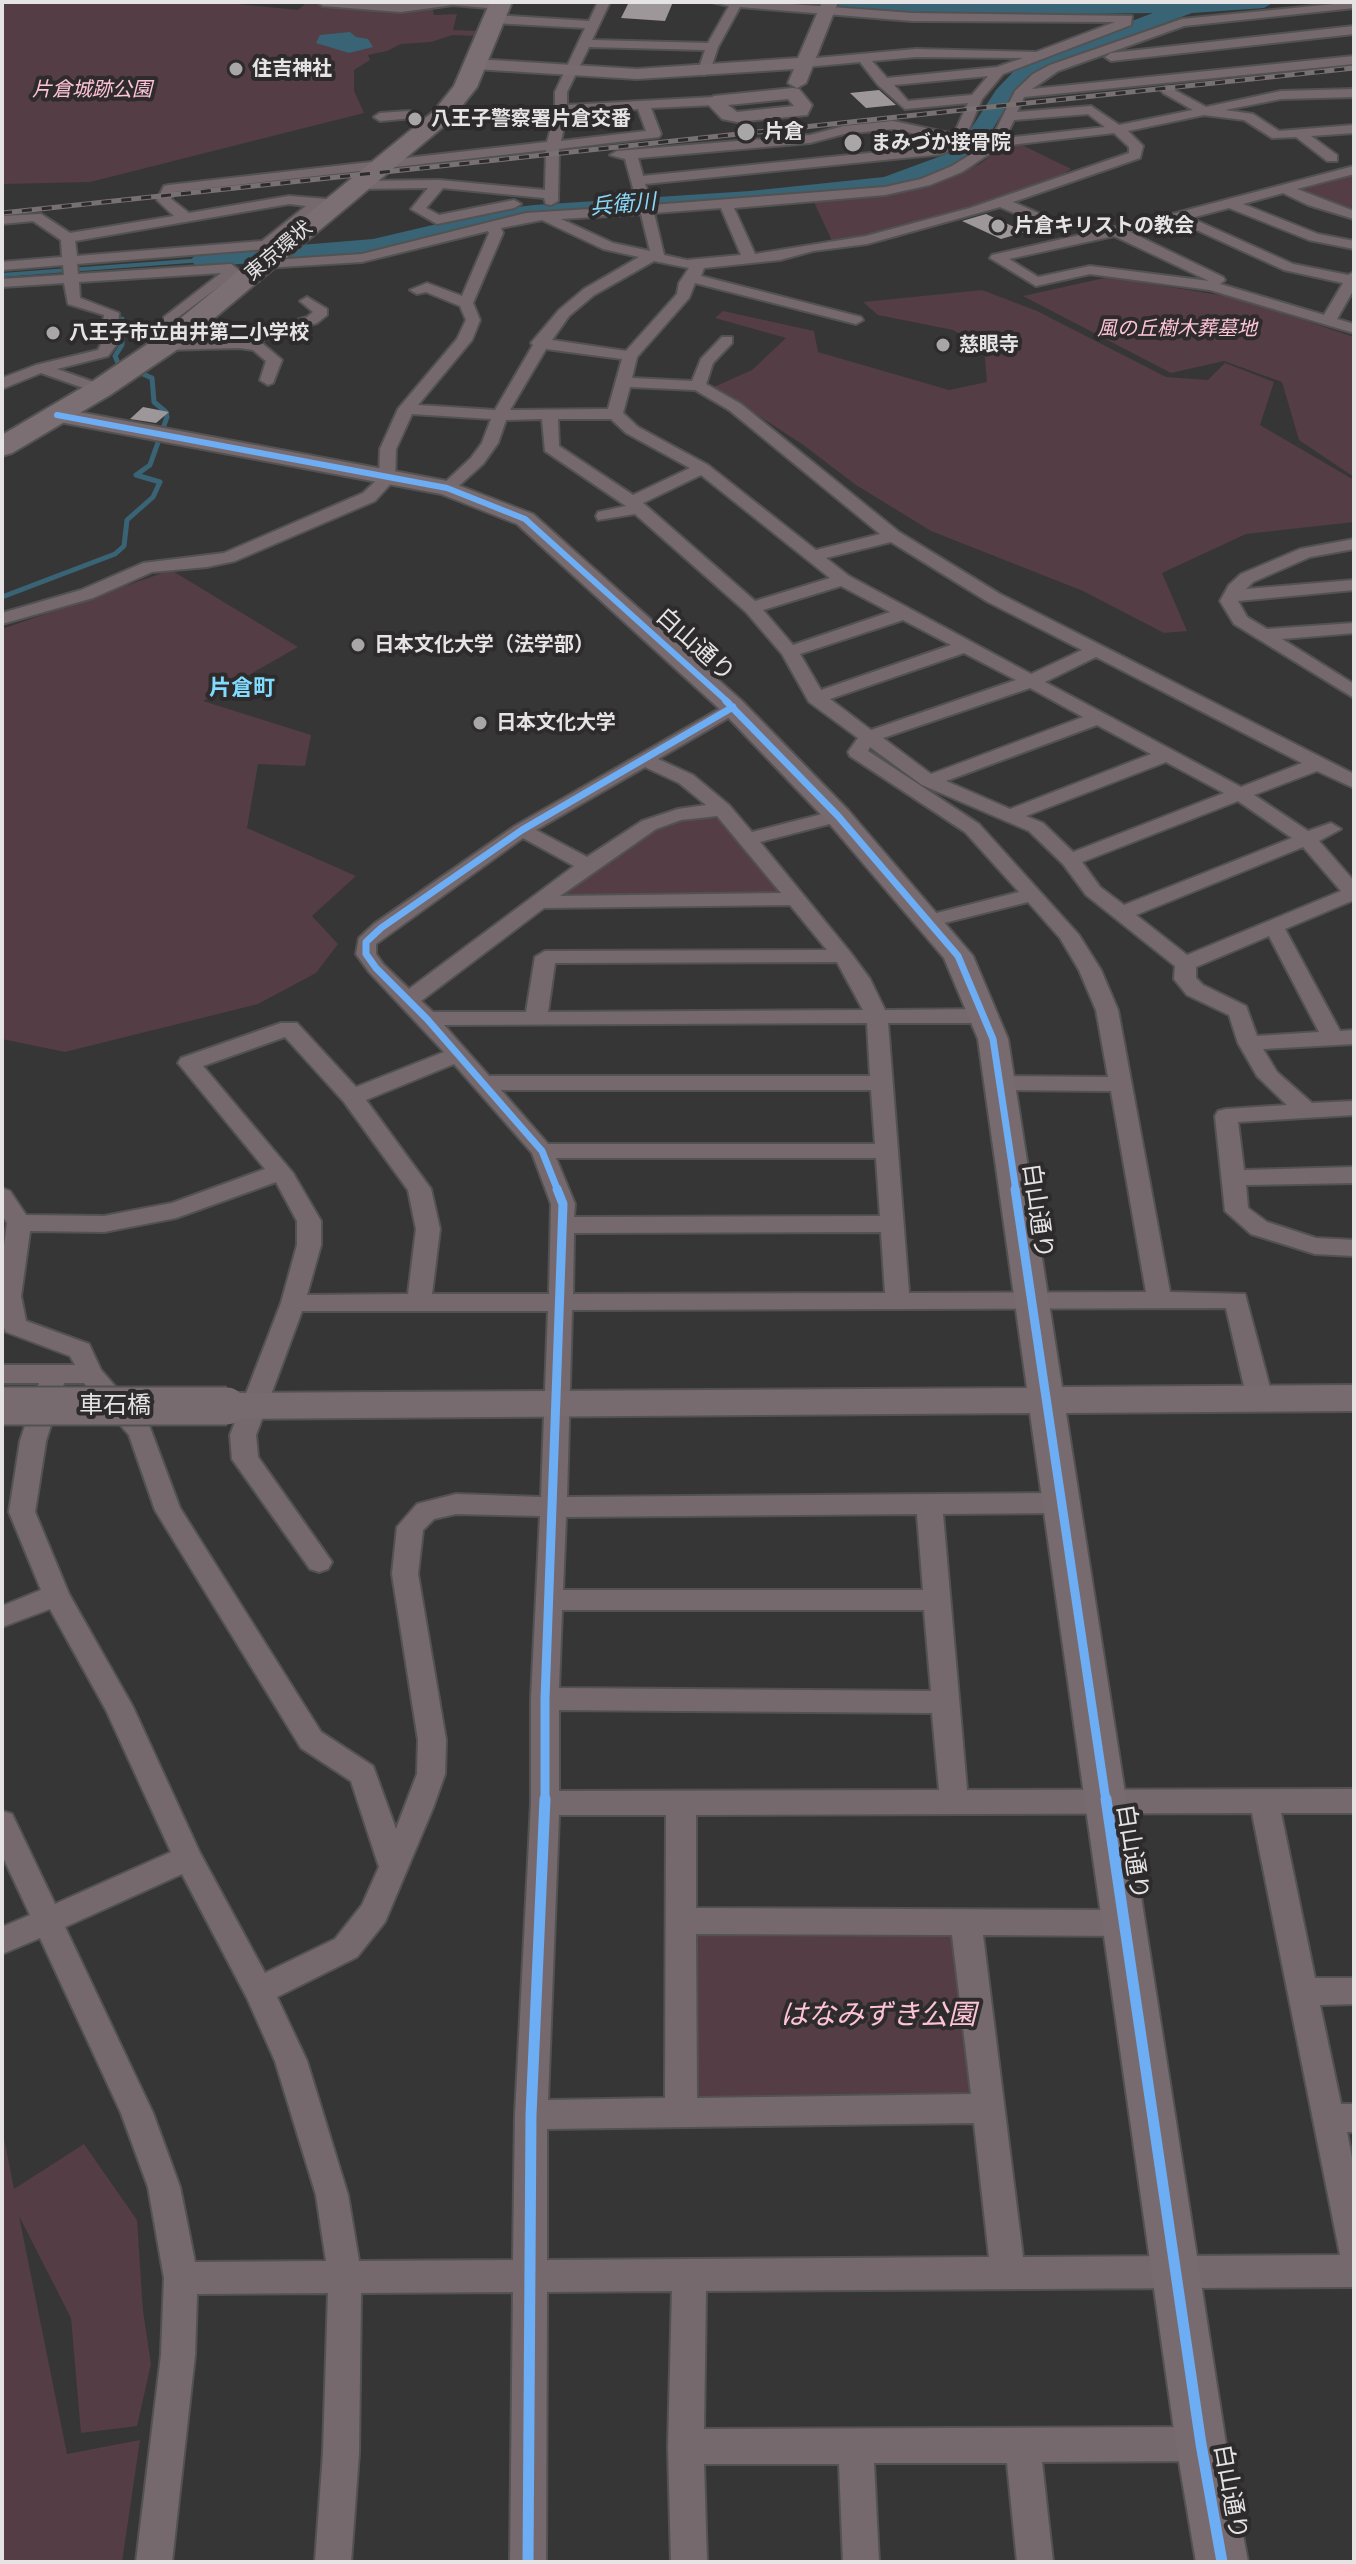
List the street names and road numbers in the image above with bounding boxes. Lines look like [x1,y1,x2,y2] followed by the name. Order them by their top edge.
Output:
[241,216,317,286] street label: 東京環状
[650,602,740,688] street label: 白山通り
[1016,1161,1058,1261] street label: 白山通り
[79,1392,151,1420] street label: 車石橋
[1110,1802,1154,1902] street label: 白山通り
[1207,2442,1253,2542] street label: 白山通り

